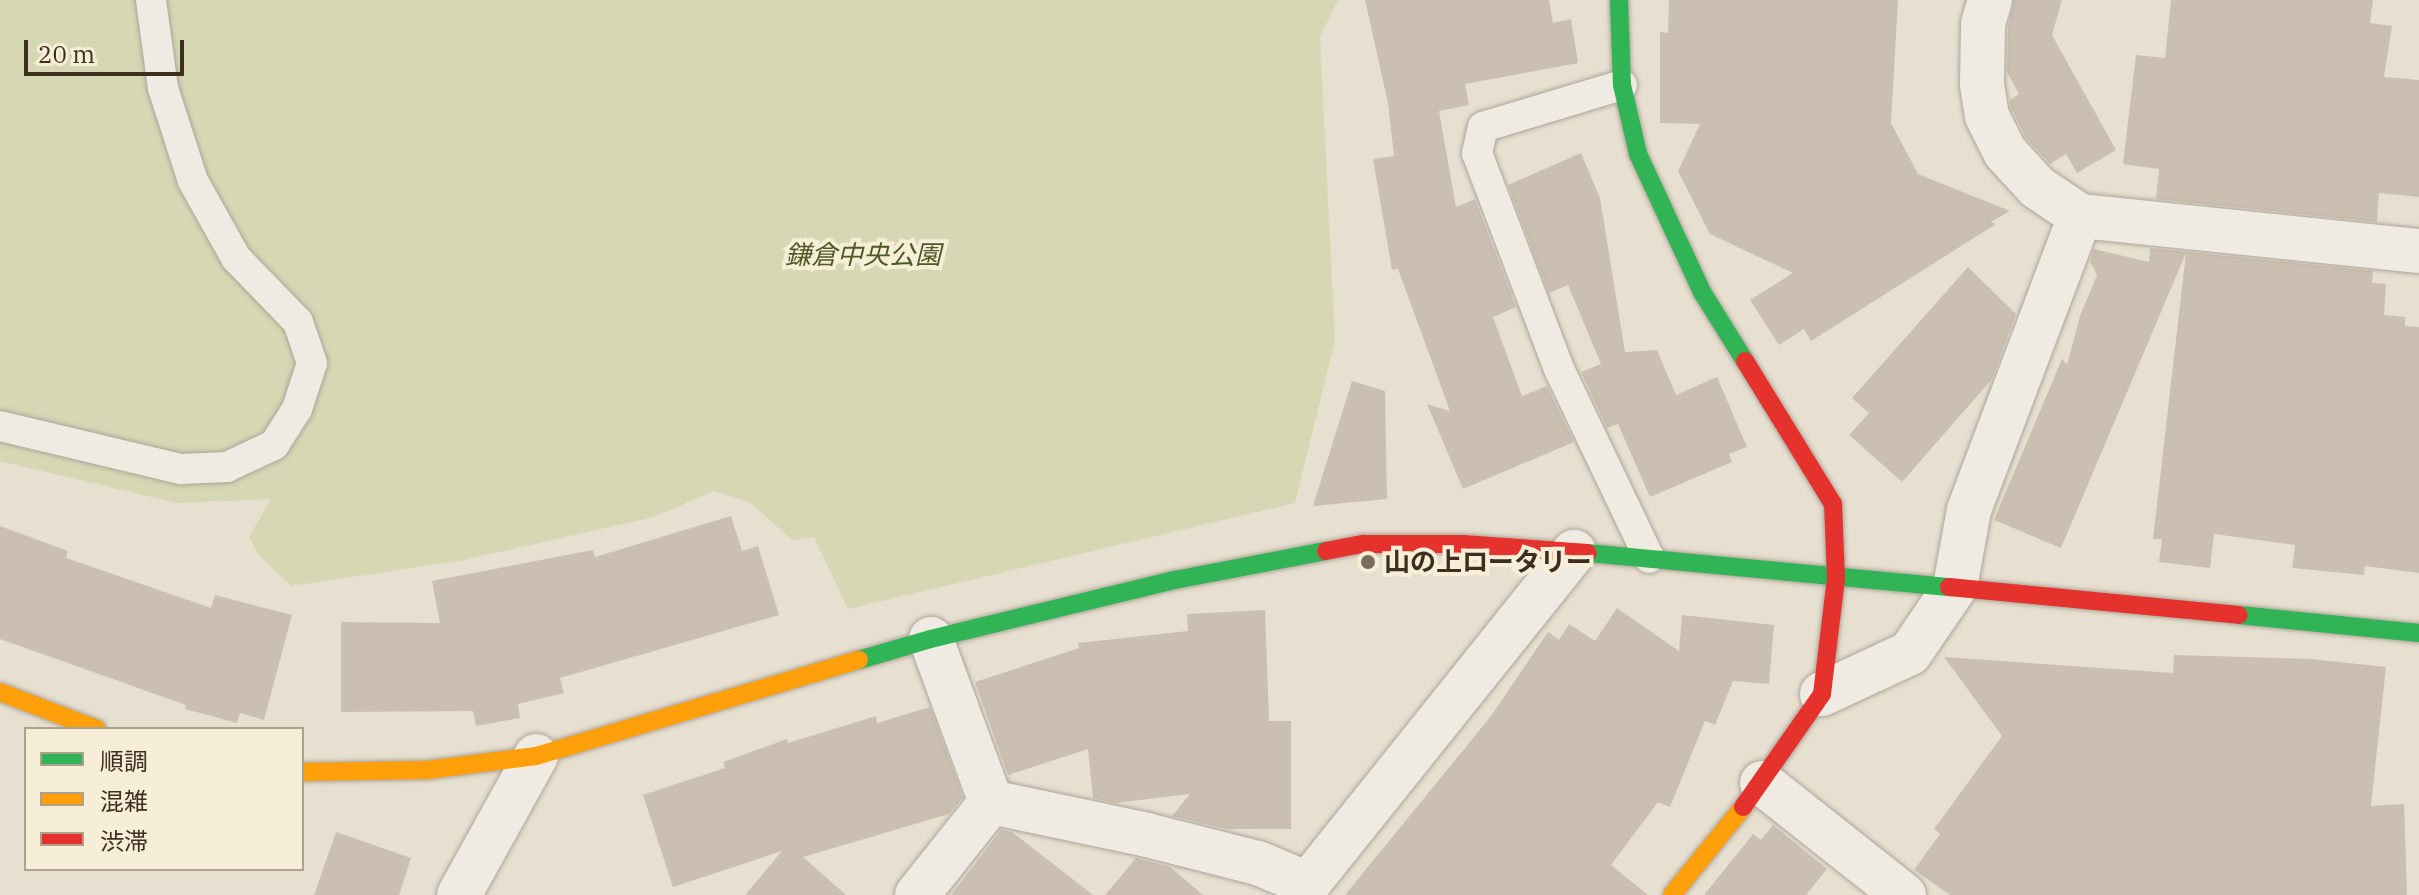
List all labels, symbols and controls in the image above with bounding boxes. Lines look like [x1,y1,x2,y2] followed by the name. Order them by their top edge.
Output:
[28,24,188,74] scale bar
[38,38,95,70] text: 20 m
[785,239,941,271] park label: 鎌倉中央公園
[1384,546,1592,578] place label: 山の上ロータリー
[1359,553,1377,571] marker: 山の上ロータリー
[24,727,304,871] legend
[100,745,148,777] text: 順調
[100,785,148,817] text: 混雑
[100,825,148,857] text: 渋滞

